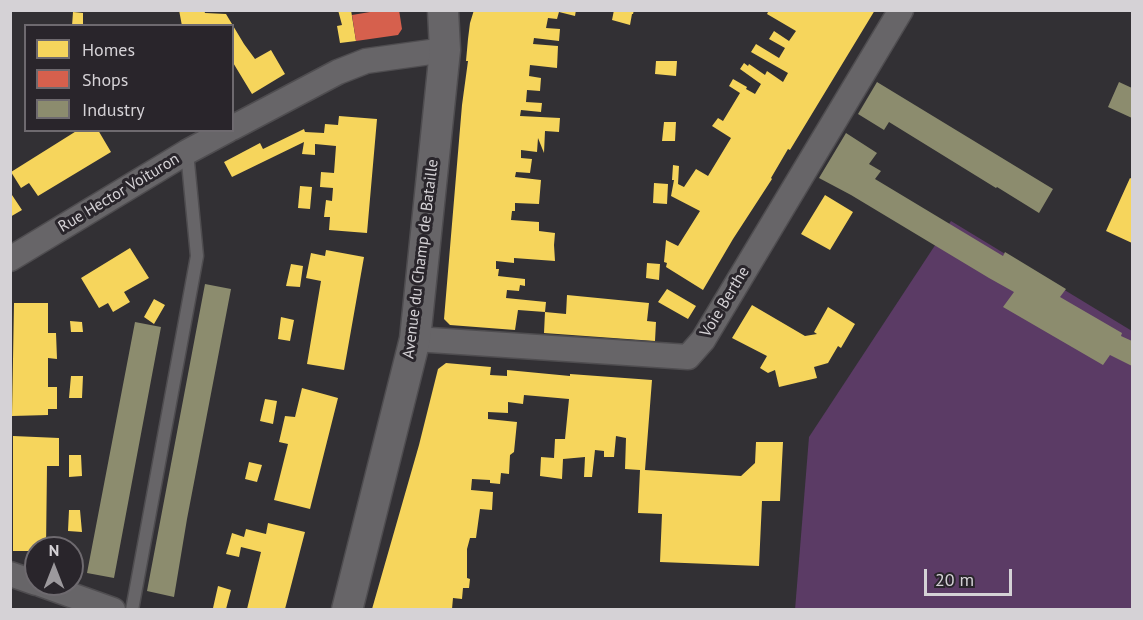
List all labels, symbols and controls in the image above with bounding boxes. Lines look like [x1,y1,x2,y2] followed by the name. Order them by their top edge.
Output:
[24,24,234,132] legend
[82,38,135,61] text: Homes
[82,68,128,91] text: Shops
[82,98,145,121] text: Industry
[55,149,183,237] street label: Rue Hector Voituron
[399,158,443,360] street label: Avenue du Champ de Bataille
[696,263,754,341] street label: Voie Berthe
[24,536,84,596] north arrow
[49,540,59,560] text: N
[927,557,1016,595] scale bar
[935,568,974,591] text: 20 m

